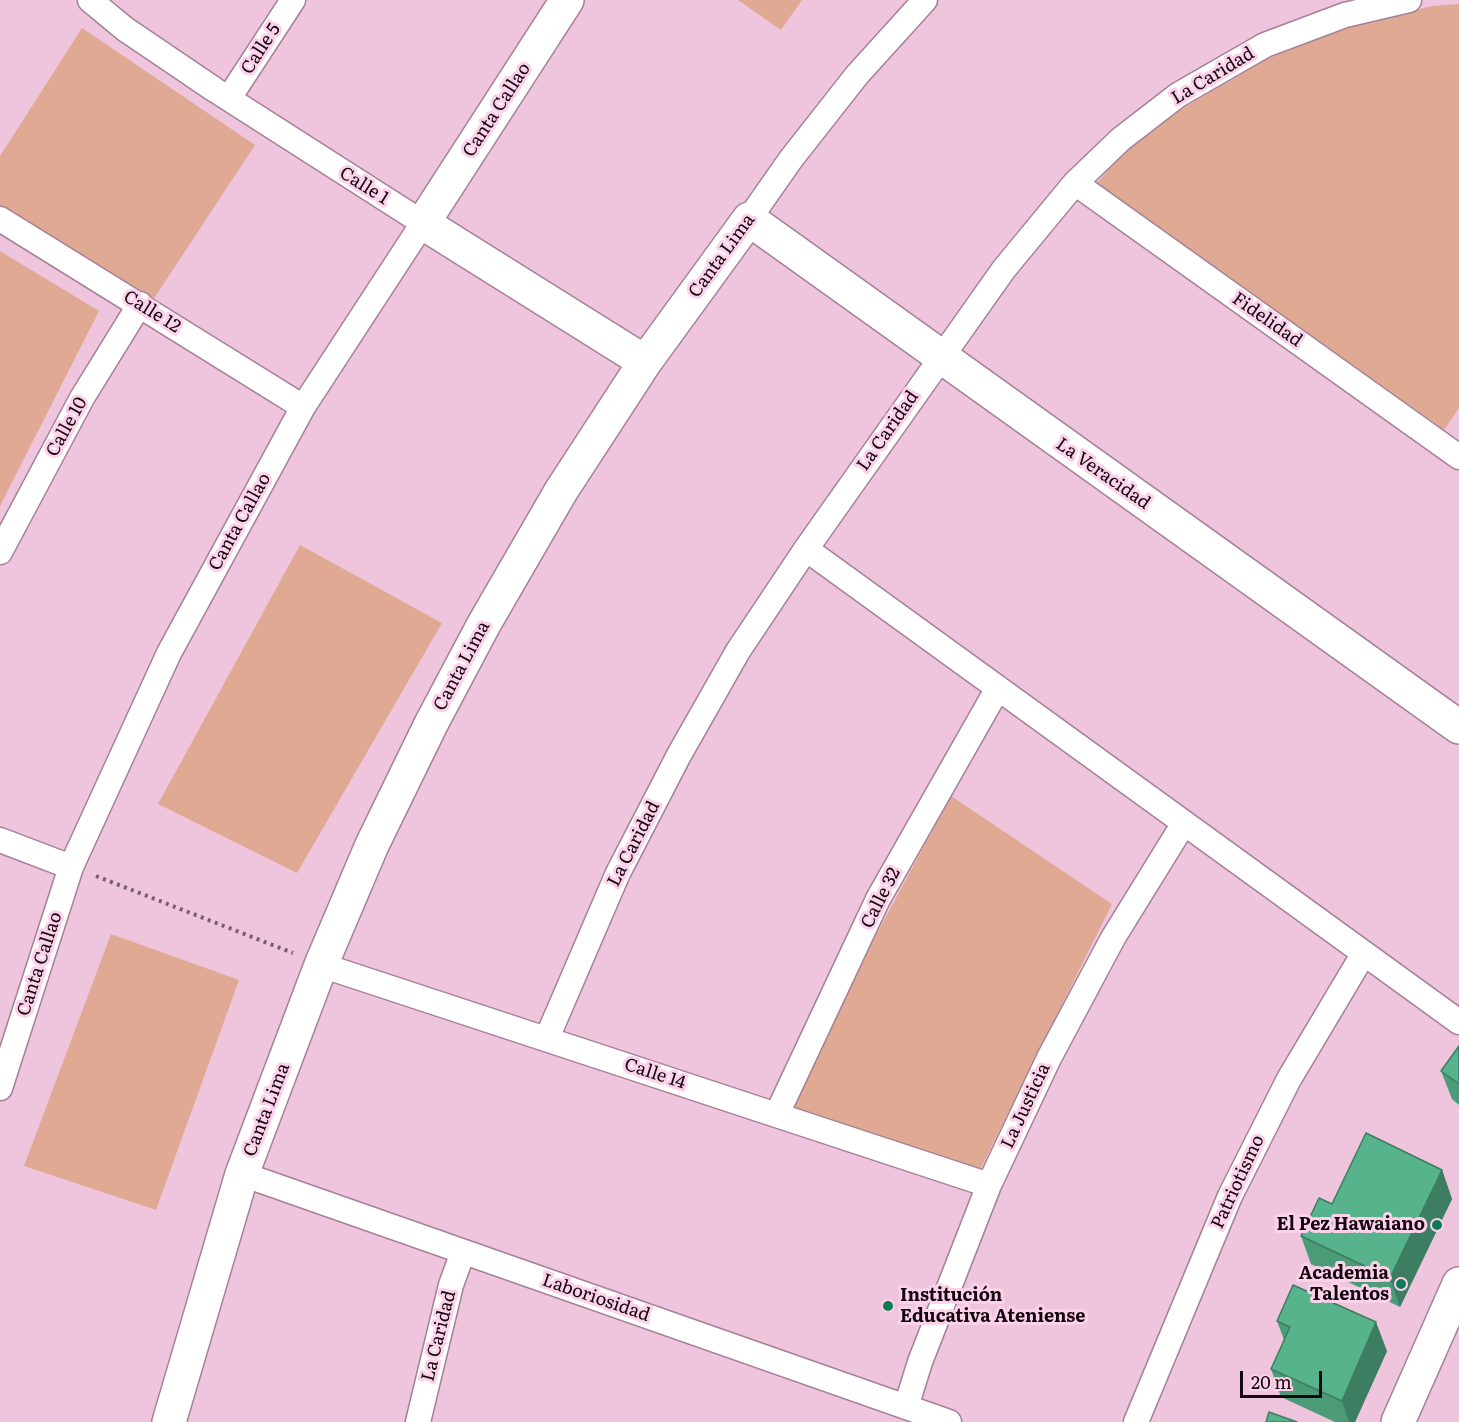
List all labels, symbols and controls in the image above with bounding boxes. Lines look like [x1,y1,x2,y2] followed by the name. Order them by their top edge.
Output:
[237,20,285,78] street label: Calle 5
[1168,43,1258,109] street label: La Caridad
[459,59,535,161] street label: Canta Callao
[335,162,393,210] street label: Calle 1
[684,210,760,302] street label: Canta Lima
[119,286,185,338] street label: Calle 12
[1228,288,1306,352] street label: Fidelidad
[853,387,923,475] street label: La Caridad
[42,393,92,461] street label: Calle 10
[1052,434,1154,514] street label: La Veracidad
[204,470,276,574] street label: Canta Callao
[429,618,495,714] street label: Canta Lima
[603,798,665,890] street label: La Caridad
[857,864,905,932] street label: Calle 32
[13,909,67,1019] street label: Canta Callao
[621,1054,689,1094] street label: Calle 14
[239,1060,295,1160] street label: Canta Lima
[997,1060,1055,1152] street label: La Justicia
[1207,1132,1269,1232] street label: Patriotismo
[1277,1214,1425,1236] place label: El Pez Hawaiano
[1430,1218,1444,1232] marker: El Pez Hawaiano
[1299,1263,1389,1306] place label: Academia Talentos
[539,1269,653,1327] street label: Laboriosidad
[1394,1277,1408,1291] marker: Academia Talentos
[900,1285,1086,1328] place label: Institución Educativa Ateniense
[417,1288,461,1384] street label: La Caridad
[881,1299,895,1313] marker: Institución Educativa Ateniense
[1243,1359,1326,1397] scale bar
[1251,1368,1292,1395] text: 20 m

